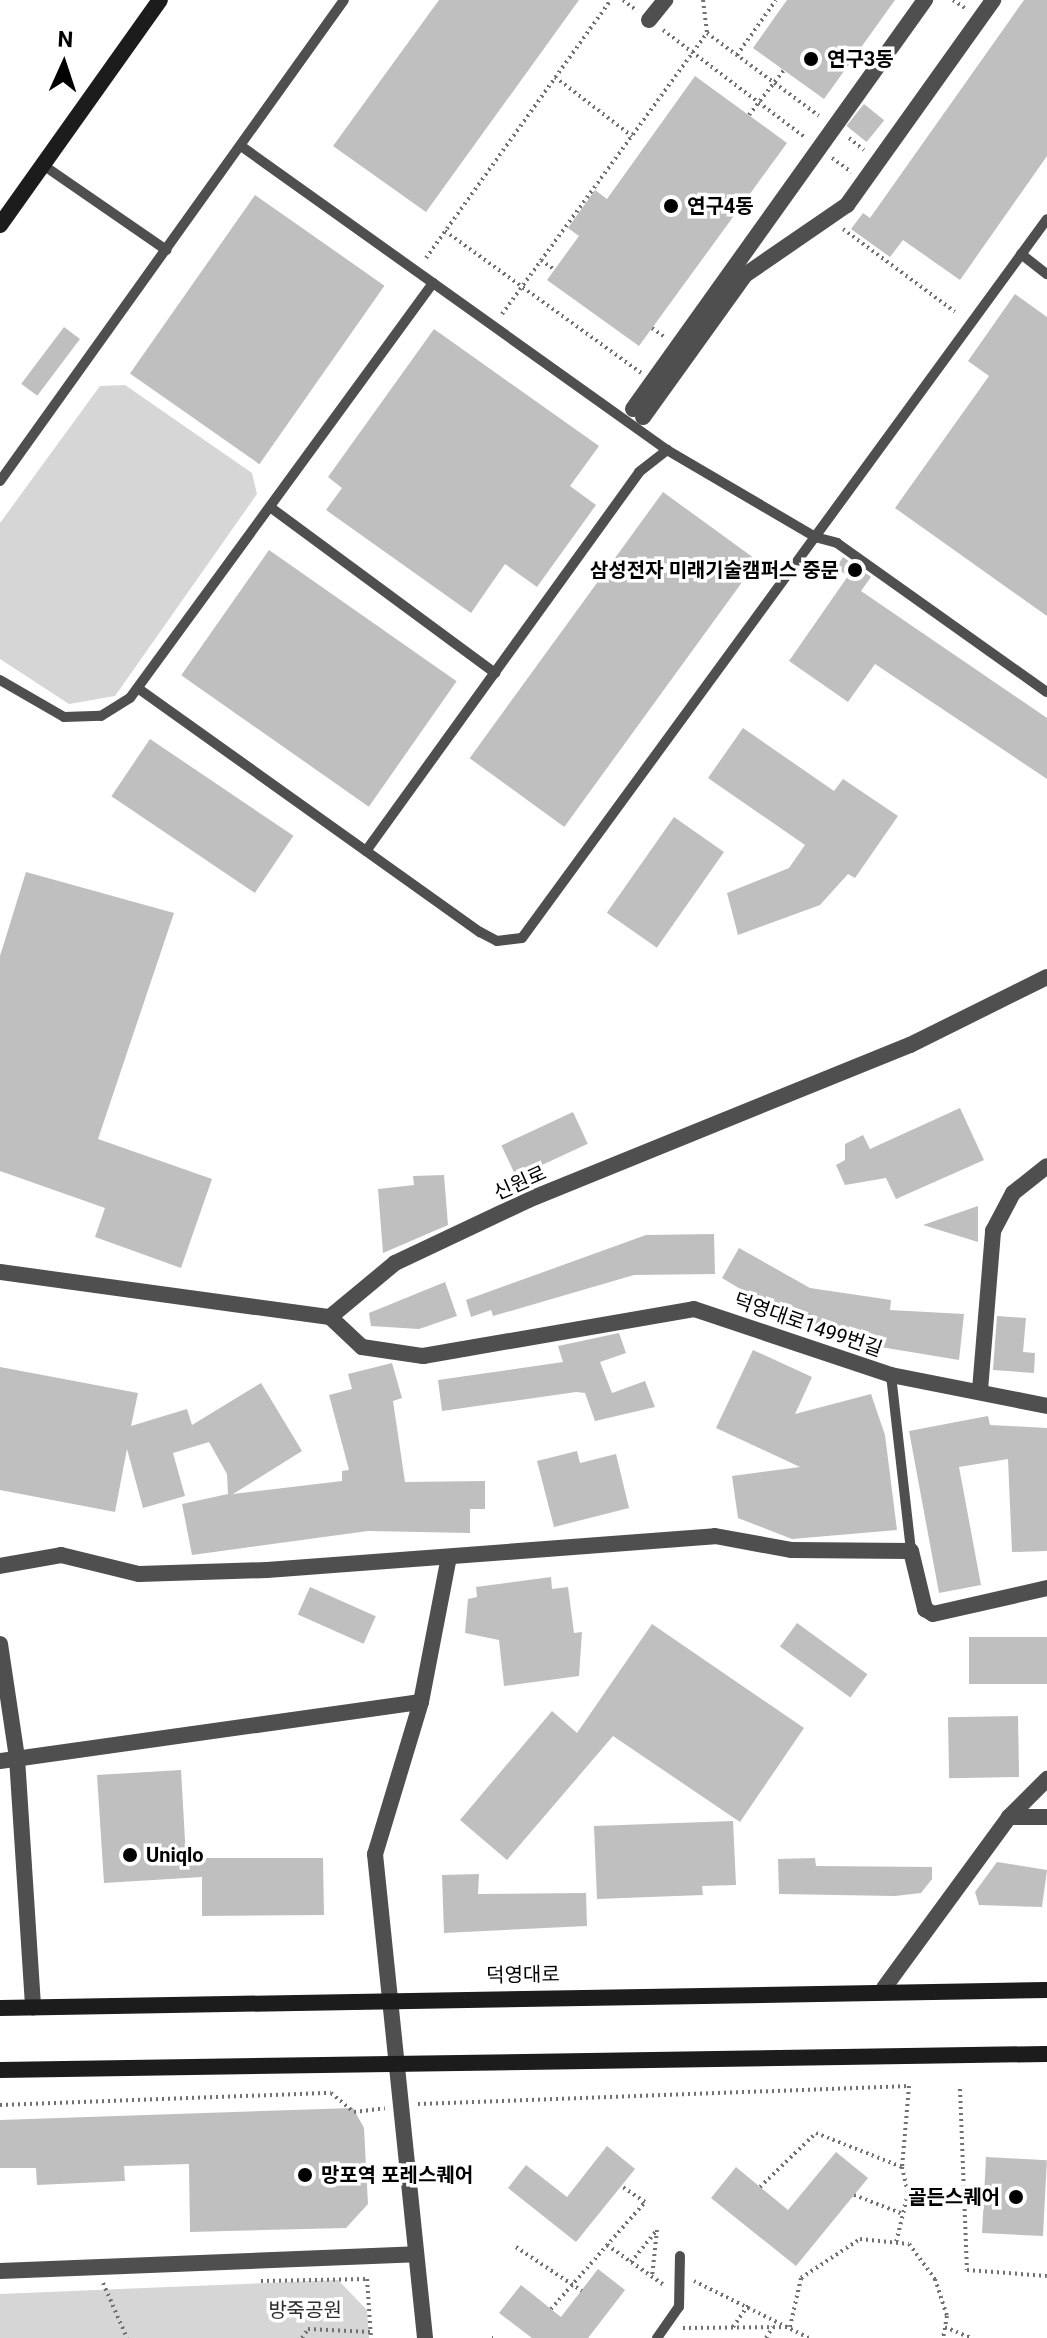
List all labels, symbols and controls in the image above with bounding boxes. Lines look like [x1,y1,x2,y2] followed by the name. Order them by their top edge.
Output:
[24,24,104,104] north arrow
[57,27,74,52] text: N
[827,47,894,71] place label: 연구3동
[802,50,820,68] marker: 연구3동
[687,194,754,218] place label: 연구4동
[662,197,680,215] marker: 연구4동
[590,558,839,582] place label: 삼성전자 미래기술캠퍼스 중문
[846,561,864,579] marker: 삼성전자 미래기술캠퍼스 중문
[490,1161,550,1205] street label: 신원로
[731,1288,885,1362] street label: 덕영대로1499번길
[146,1843,204,1867] place label: Uniqlo
[121,1846,139,1864] marker: Uniqlo
[486,1962,560,1988] street label: 덕영대로
[321,2163,473,2187] place label: 망포역 포레스퀘어
[296,2166,314,2184] marker: 망포역 포레스퀘어
[908,2185,1000,2209] place label: 골든스퀘어
[1007,2188,1025,2206] marker: 골든스퀘어
[268,2298,342,2322] park label: 방죽공원

